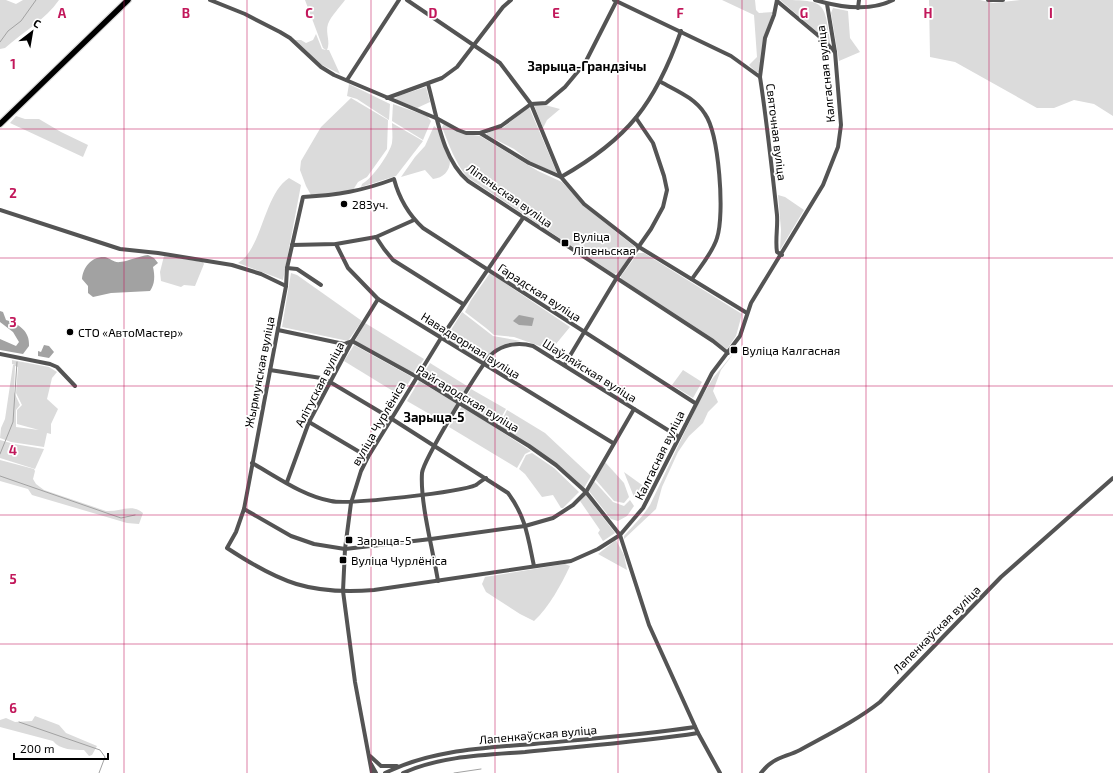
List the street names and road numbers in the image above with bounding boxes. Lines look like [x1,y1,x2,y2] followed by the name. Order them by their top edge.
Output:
[813,25,838,123] street label: Калгасная вуліца
[763,83,790,182] street label: Святочная вуліца
[464,160,556,231] street label: Ліпеньская вуліца
[495,260,584,325] street label: Гарадская вуліца
[418,309,523,382] street label: Навадворная вуліца
[241,315,278,429] street label: Жырмунская вуліца
[540,335,640,405] street label: Шаўляйская вуліца
[292,339,347,429] street label: Алітуская вуліца
[413,362,522,435] street label: Райгародская вуліца
[348,378,409,468] street label: вуліца Чурлёніса
[631,408,688,502] street label: Калгасная вуліца
[889,582,984,677] street label: Лапенкаўская вуліца
[478,722,598,747] street label: Лапенкаўская вуліца

